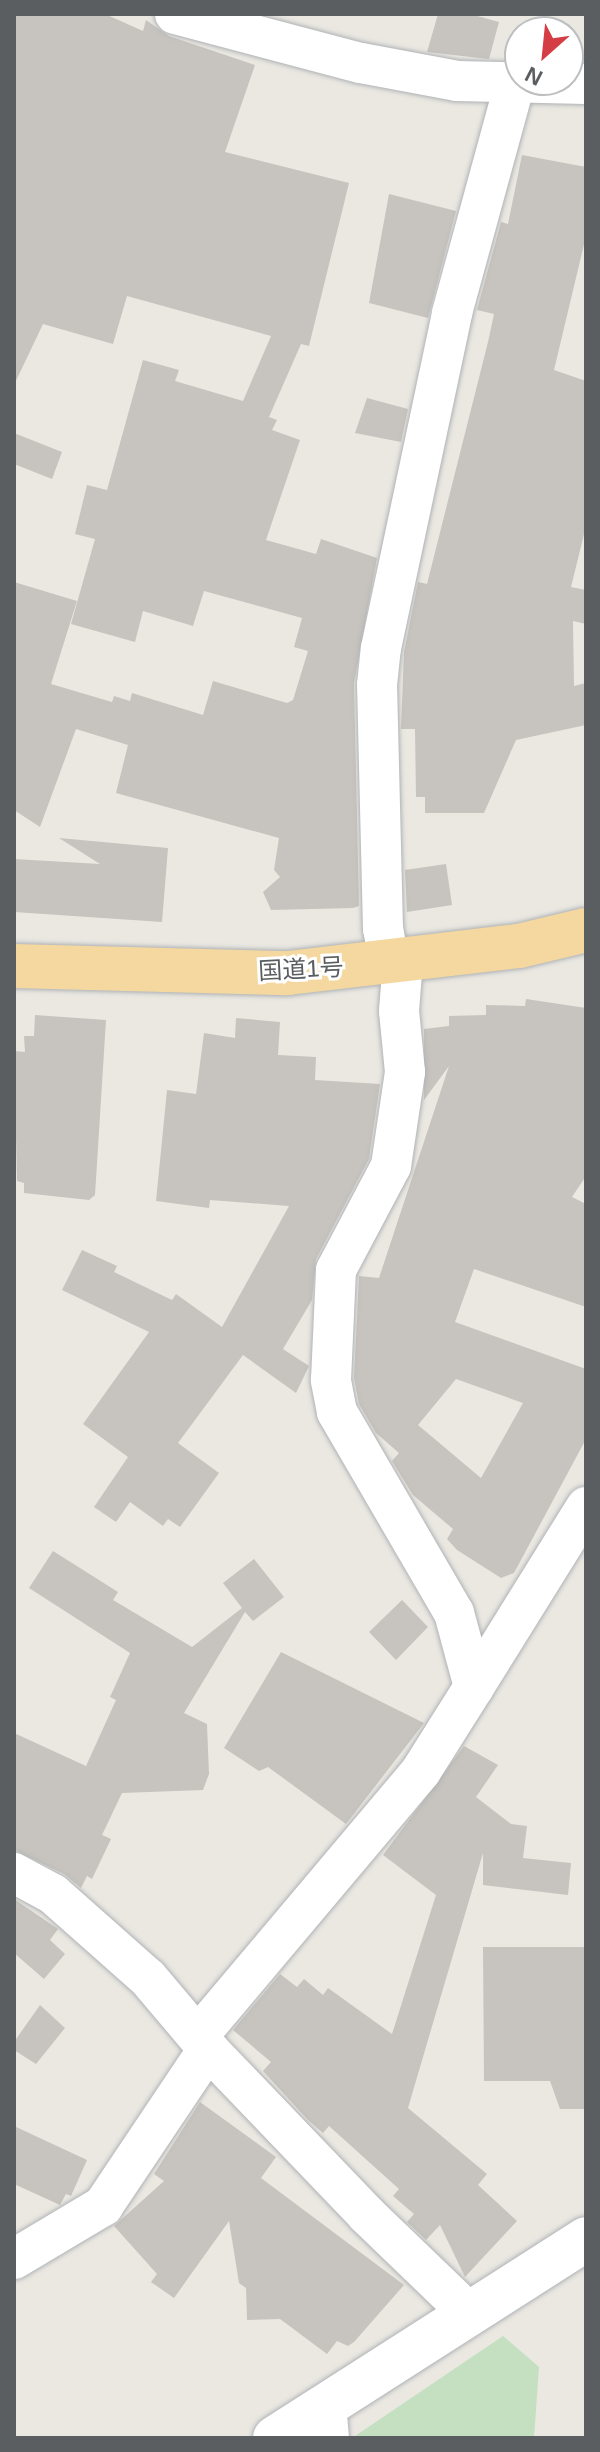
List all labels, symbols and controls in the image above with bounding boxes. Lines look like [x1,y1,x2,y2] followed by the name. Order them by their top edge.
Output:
[504,16,584,96] north arrow
[521,61,547,91] text: N
[258,952,344,986] street label: 国道1号

